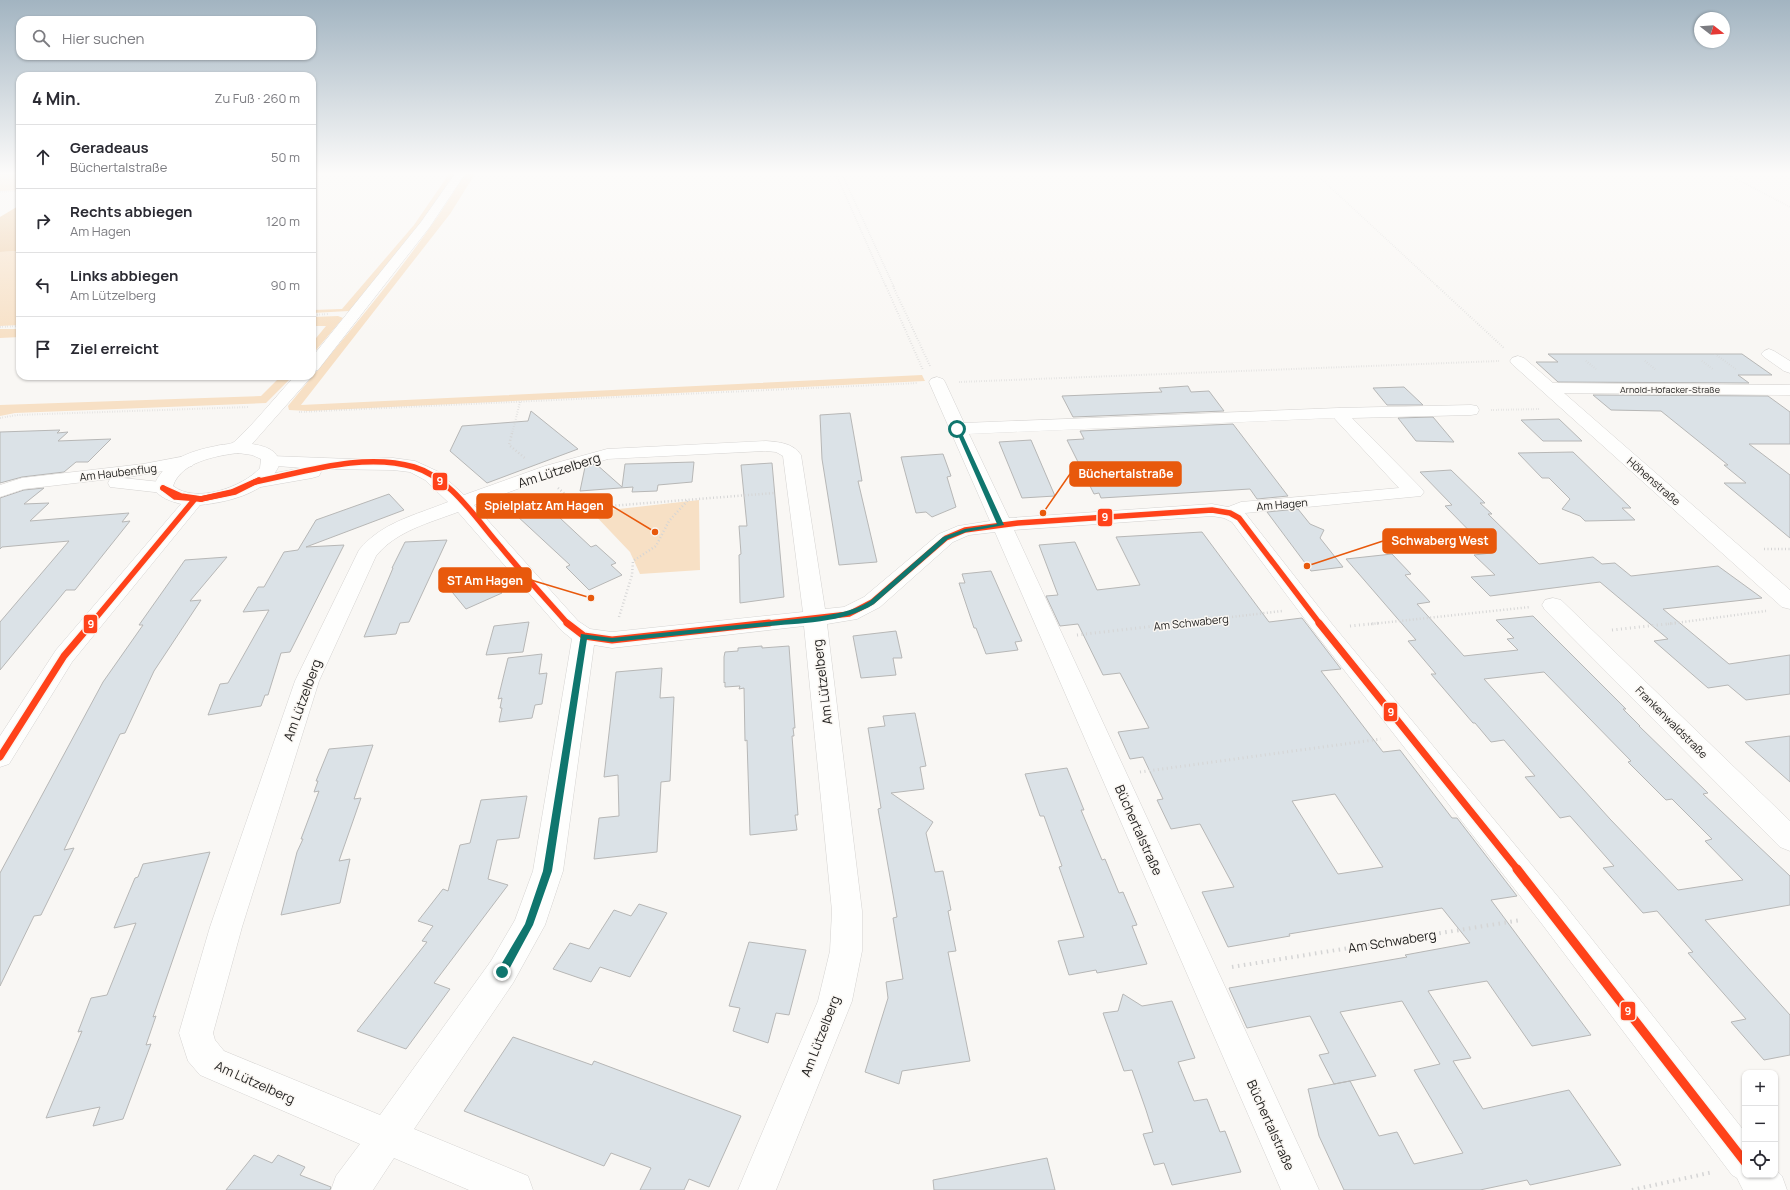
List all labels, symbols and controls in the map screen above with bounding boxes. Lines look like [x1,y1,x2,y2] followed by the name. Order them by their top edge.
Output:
[1694,12,1730,48] north arrow
[16,16,316,60] search box
[30,27,52,49] icon: search
[62,28,144,49] text: Hier suchen
[32,87,81,110] text: 4 Min.
[214,89,300,107] text: Zu Fuß · 260 m
[70,137,149,158] text: Geradeaus
[32,146,54,168] icon: ahead
[271,148,300,166] text: 50 m
[70,158,167,176] text: Büchertalstraße
[70,201,192,222] text: Rechts abbiegen
[32,210,54,232] icon: right
[266,212,300,230] text: 120 m
[70,222,131,240] text: Am Hagen
[70,265,178,286] text: Links abbiegen
[32,274,54,296] icon: left
[270,276,300,294] text: 90 m
[70,286,156,304] text: Am Lützelberg
[32,338,54,360] icon: arrive
[70,338,159,359] text: Ziel erreicht
[1620,383,1720,396] street label: Arnold-Hofacker-Straße
[948,420,966,438] route start
[515,448,603,492] street label: Am Lützelberg
[1624,454,1684,509] street label: Höhenstraße
[78,460,158,484] street label: Am Haubenflug
[1070,462,1181,486] callout: Büchertalstraße
[1078,465,1174,482] text: Büchertalstraße
[432,472,448,491] line badge: 9
[437,473,444,488] text: 9
[477,494,612,518] callout: Spielplatz Am Hagen
[1256,494,1308,514] street label: Am Hagen
[484,497,604,514] text: Spielplatz Am Hagen
[1097,508,1113,527] line badge: 9
[1102,509,1109,524] text: 9
[1383,529,1496,553] callout: Schwaberg West
[1391,532,1489,549] text: Schwaberg West
[439,568,531,592] callout: ST Am Hagen
[447,572,523,589] text: ST Am Hagen
[1153,611,1229,633] street label: Am Schwaberg
[83,614,98,634] line badge: 9
[88,616,95,631] text: 9
[808,638,836,726] street label: Am Lützelberg
[279,657,325,743] street label: Am Lützelberg
[1633,683,1712,762] street label: Frankenwaldstraße
[1383,702,1398,722] line badge: 9
[1388,704,1395,719] text: 9
[1111,782,1167,879] street label: Büchertalstraße
[1347,925,1437,957] street label: Am Schwaberg
[493,963,511,981] route end
[796,993,844,1079] street label: Am Lützelberg
[1620,1001,1636,1021] line badge: 9
[1625,1003,1632,1018] text: 9
[212,1056,298,1108] street label: Am Lützelberg
[1742,1070,1778,1178] map controls
[1742,1070,1778,1106] button: +
[1243,1077,1299,1174] street label: Büchertalstraße
[1742,1106,1778,1142] button: −
[1742,1142,1778,1178] button: locate

